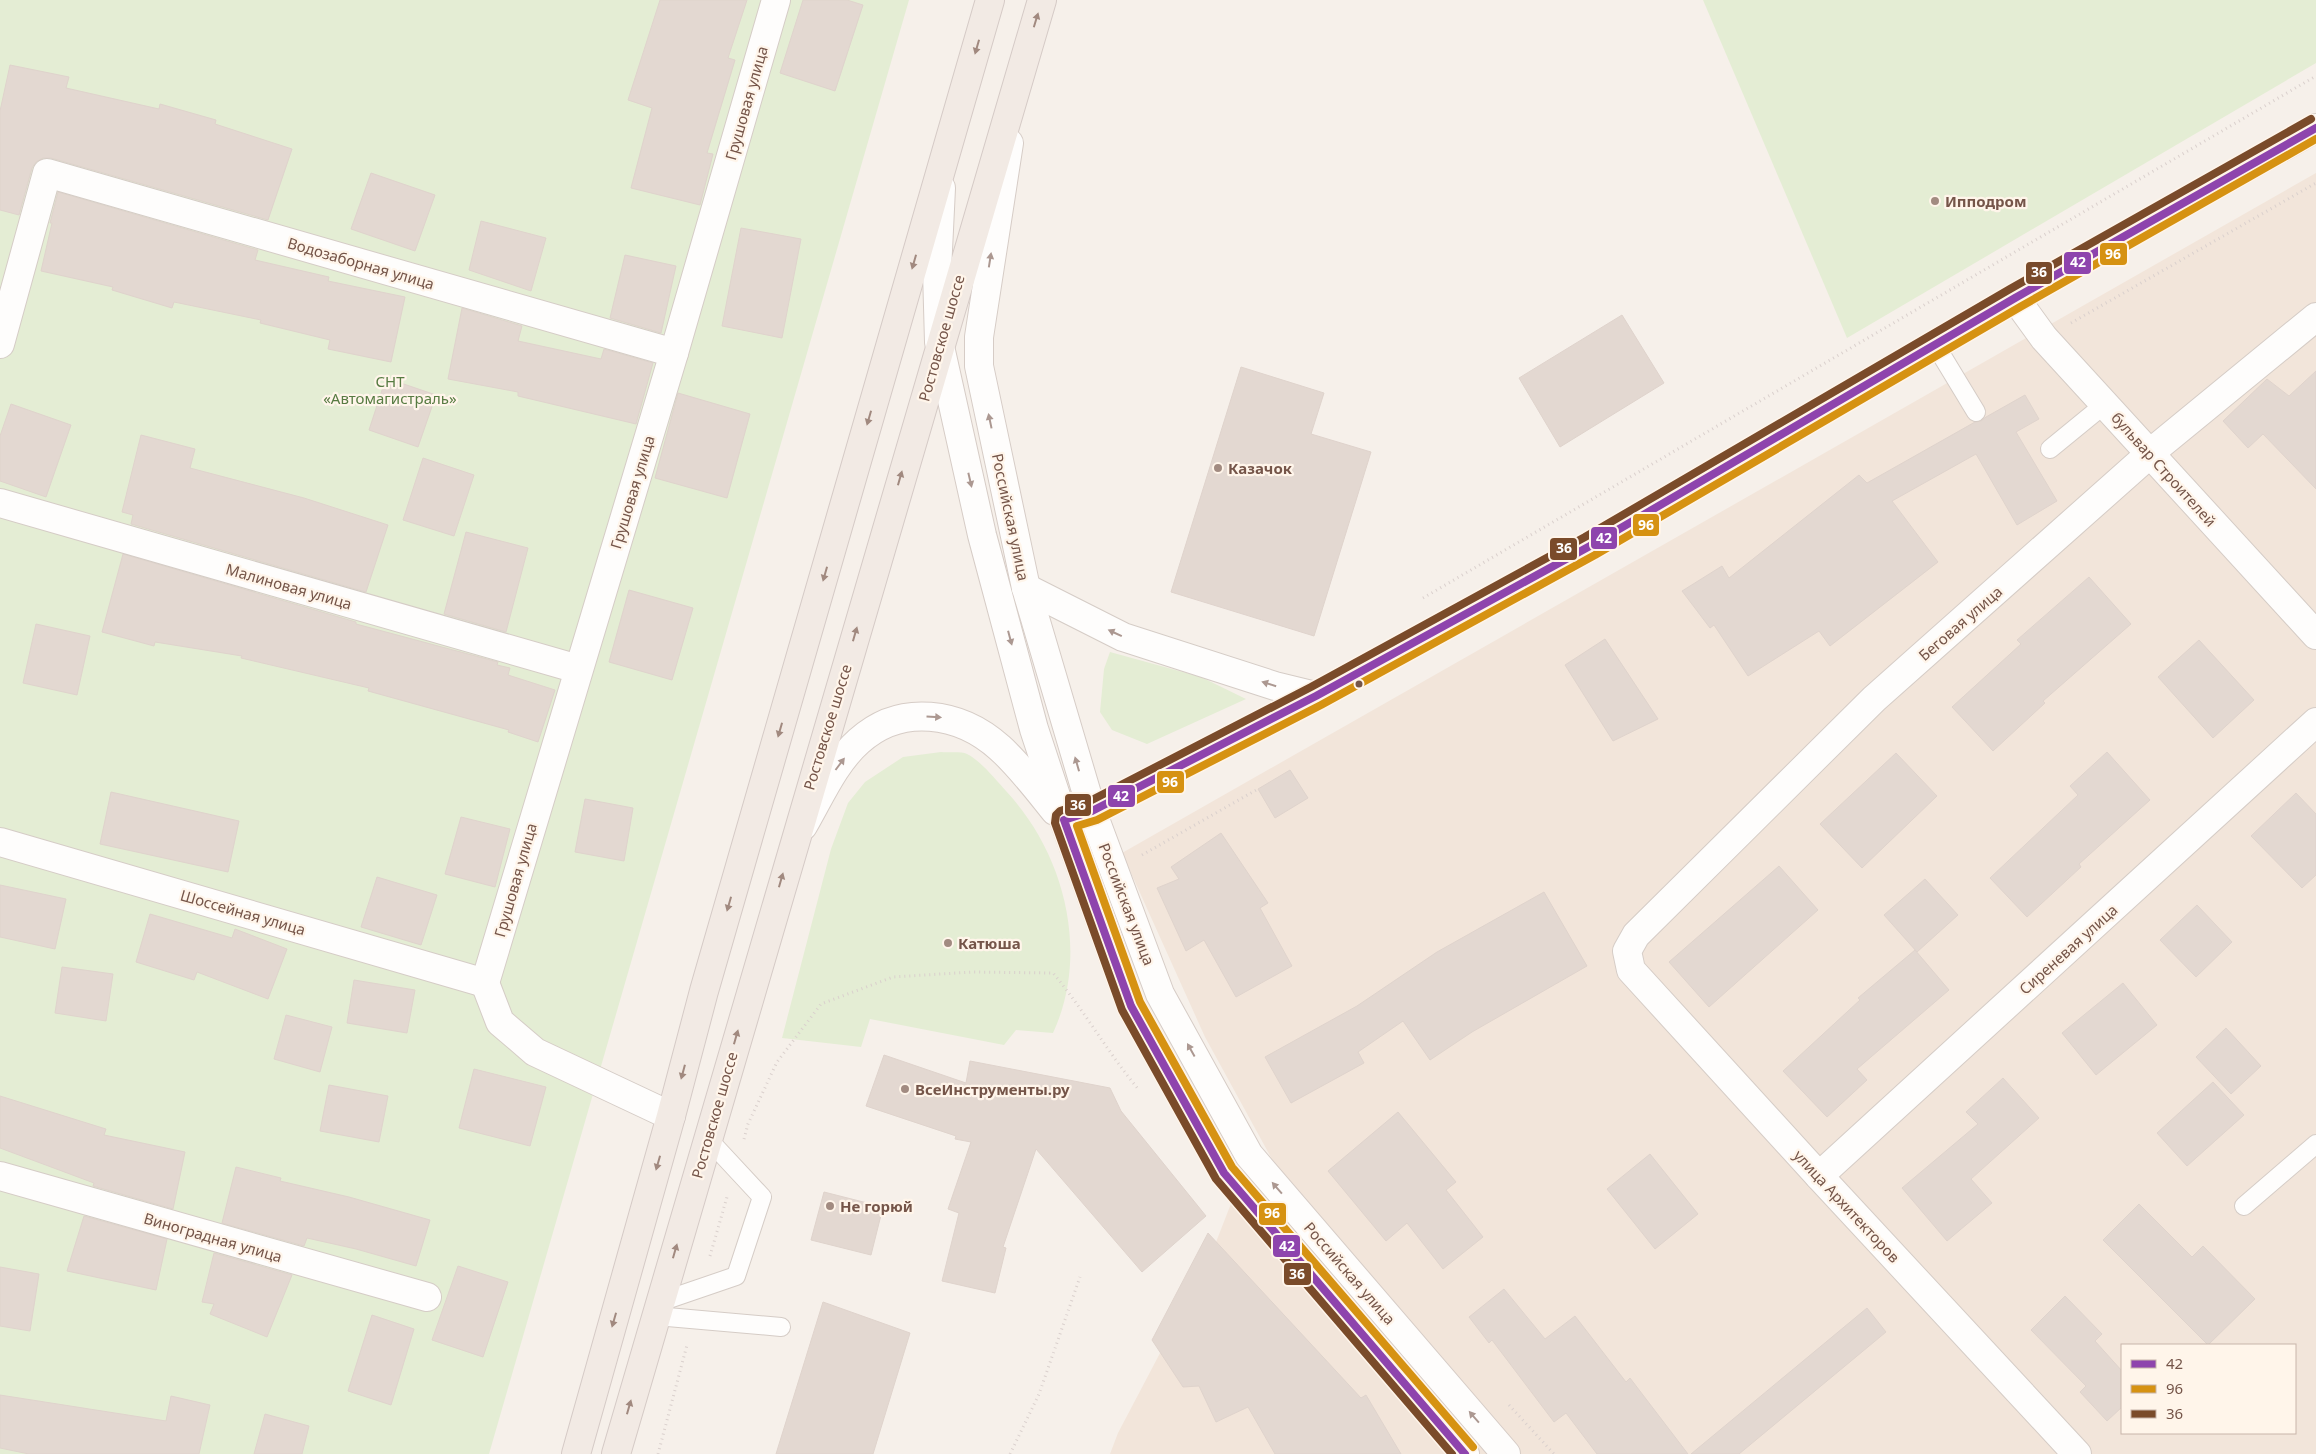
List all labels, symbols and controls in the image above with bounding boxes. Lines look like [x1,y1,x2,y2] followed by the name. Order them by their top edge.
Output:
[1033,13,1041,28] one-way arrow
[972,39,980,54] one-way arrow
[720,44,772,162] street label: Грушовая улица
[1945,191,2026,211] place label: Ипподром
[1929,195,1941,207] marker: Ипподром
[285,232,437,294] street label: Водозаборная улица
[2099,242,2128,266] line badge: 96
[2105,244,2121,263] text: 96
[2063,251,2092,275] line badge: 42
[986,252,994,268] one-way arrow
[2070,252,2086,271] text: 42
[910,254,918,269] one-way arrow
[2025,261,2053,285] line badge: 36
[2031,262,2047,281] text: 36
[913,272,969,404] street label: Ростовское шоссе
[323,371,457,408] park label: СНТ «Автомагистраль»
[2107,407,2221,531] street label: бульвар Строителей
[865,411,873,426] one-way arrow
[986,413,994,429] one-way arrow
[605,433,659,551] street label: Грушовая улица
[988,452,1034,582] street label: Российская улица
[1228,458,1293,478] place label: Казачок
[1212,462,1224,474] marker: Казачок
[897,470,905,485] one-way arrow
[966,473,974,488] one-way arrow
[1632,513,1660,537] line badge: 96
[1638,515,1654,534] text: 96
[1590,526,1618,550] line badge: 42
[1596,528,1612,547] text: 42
[1549,537,1578,561] line badge: 36
[1556,538,1572,557] text: 36
[224,558,354,614] street label: Малиновая улица
[820,567,828,582] one-way arrow
[1914,581,2006,665] street label: Беговая улица
[851,626,859,641] one-way arrow
[1108,629,1122,637] one-way arrow
[1006,630,1014,645] one-way arrow
[798,662,856,792] street label: Ростовское шоссе
[1354,679,1364,689] unlabelled marker
[1262,680,1277,687] one-way arrow
[927,713,943,721] one-way arrow
[775,723,783,738] one-way arrow
[835,757,845,771] one-way arrow
[1073,757,1081,772] one-way arrow
[1156,770,1185,794] line badge: 96
[1162,772,1178,791] text: 96
[1107,784,1136,808] line badge: 42
[1113,786,1129,805] text: 42
[1064,793,1092,817] line badge: 36
[1070,795,1086,814] text: 36
[489,821,541,939] street label: Грушовая улица
[1094,840,1160,968] street label: Российская улица
[777,873,785,888] one-way arrow
[178,885,308,939] street label: Шоссейная улица
[725,897,733,912] one-way arrow
[2015,900,2121,998] street label: Сиреневая улица
[958,933,1021,953] place label: Катюша
[942,937,954,949] marker: Катюша
[732,1029,740,1044] one-way arrow
[1187,1044,1196,1057] one-way arrow
[686,1049,742,1181] street label: Ростовское шоссе
[679,1065,687,1080] one-way arrow
[915,1079,1070,1099] place label: ВсеИнструменты.ру
[899,1083,911,1095] marker: ВсеИнструменты.ру
[1790,1145,1904,1267] street label: улица Архитекторов
[654,1156,662,1171] one-way arrow
[1271,1182,1283,1194] one-way arrow
[840,1196,913,1216] place label: Не горюй
[824,1200,836,1212] marker: Не горюй
[1258,1202,1287,1226] line badge: 96
[1264,1203,1280,1222] text: 96
[142,1208,284,1266] street label: Виноградная улица
[1300,1218,1400,1328] street label: Российская улица
[1272,1234,1301,1258] line badge: 42
[1279,1236,1295,1255] text: 42
[672,1244,680,1259] one-way arrow
[1283,1262,1312,1286] line badge: 36
[1289,1264,1305,1283] text: 36
[610,1312,618,1327] one-way arrow
[2121,1344,2296,1434] legend
[2166,1353,2183,1373] text: 42
[2166,1378,2183,1398] text: 96
[626,1400,634,1415] one-way arrow
[2166,1403,2183,1423] text: 36
[1469,1411,1480,1424] one-way arrow

